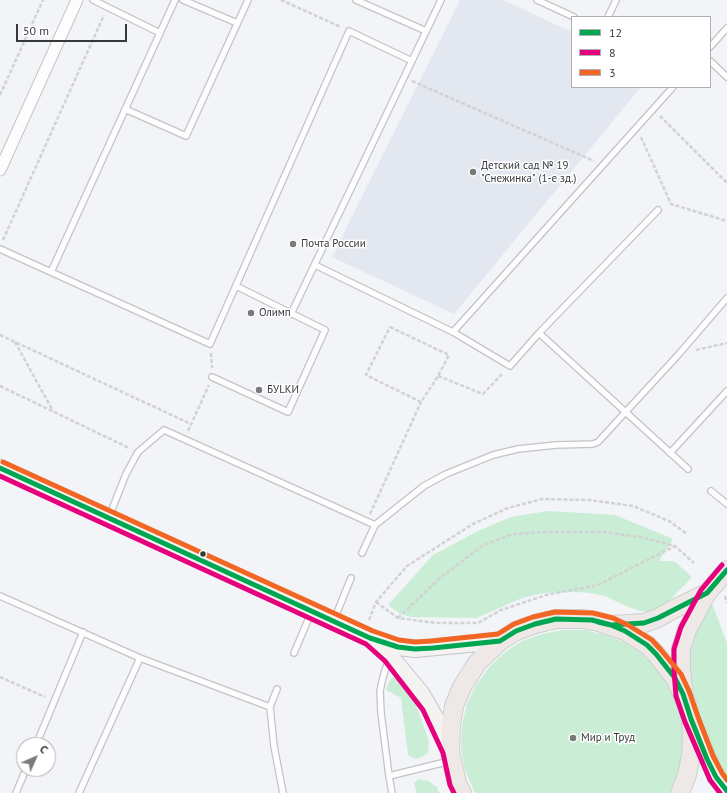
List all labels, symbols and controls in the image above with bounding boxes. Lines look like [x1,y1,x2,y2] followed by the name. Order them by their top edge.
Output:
[18,16,129,42] scale bar
[571,16,711,88] legend
[23,23,49,38] text: 50 m
[609,25,622,40] text: 12
[609,45,616,60] text: 8
[609,65,616,80] text: 3
[481,159,576,185] place label: Детский сад № 19 "Снежинка" (1-е зд.)
[468,167,478,177] marker: Детский сад № 19 "Снежинка" (1-е зд.)
[301,237,366,251] place label: Почта России
[288,239,298,249] marker: Почта России
[259,306,291,320] place label: Олимп
[246,308,256,318] marker: Олимп
[267,383,299,397] place label: БУLКИ
[254,385,264,395] marker: БУLКИ
[198,549,208,559] unlabelled marker
[581,731,635,745] place label: Мир и Труд
[568,733,578,743] marker: Мир и Труд
[16,737,56,777] north arrow
[37,742,51,756] text: С

